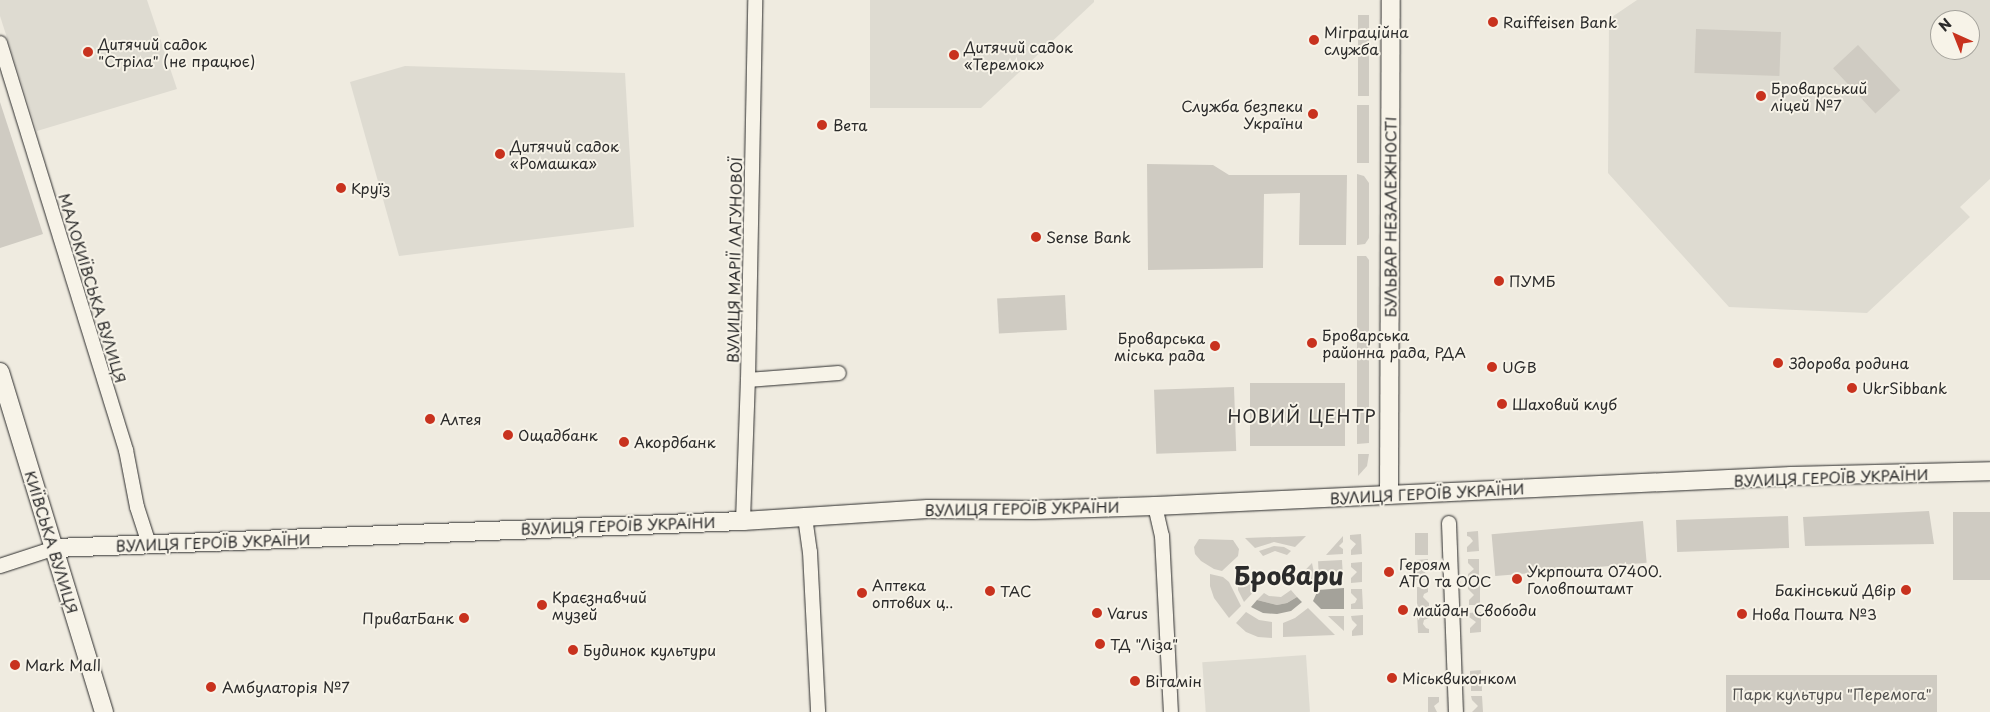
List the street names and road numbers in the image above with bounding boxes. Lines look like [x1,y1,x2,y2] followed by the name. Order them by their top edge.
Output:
[1381,117,1399,317] street label: БУЛЬВАР НЕЗАЛЕЖНОСТІ
[723,156,745,364] street label: ВУЛИЦЯ МАРІЇ ЛАГУНОВОЇ
[56,191,130,385] street label: МАЛОКИЇВСЬКА ВУЛИЦЯ
[1733,465,1929,489] street label: ВУЛИЦЯ ГЕРОЇВ УКРАЇНИ
[22,469,82,615] street label: КИЇВСЬКА ВУЛИЦЯ
[1329,479,1525,507] street label: ВУЛИЦЯ ГЕРОЇВ УКРАЇНИ
[924,497,1120,519] street label: ВУЛИЦЯ ГЕРОЇВ УКРАЇНИ
[520,513,716,537] street label: ВУЛИЦЯ ГЕРОЇВ УКРАЇНИ
[115,530,311,554] street label: ВУЛИЦЯ ГЕРОЇВ УКРАЇНИ

